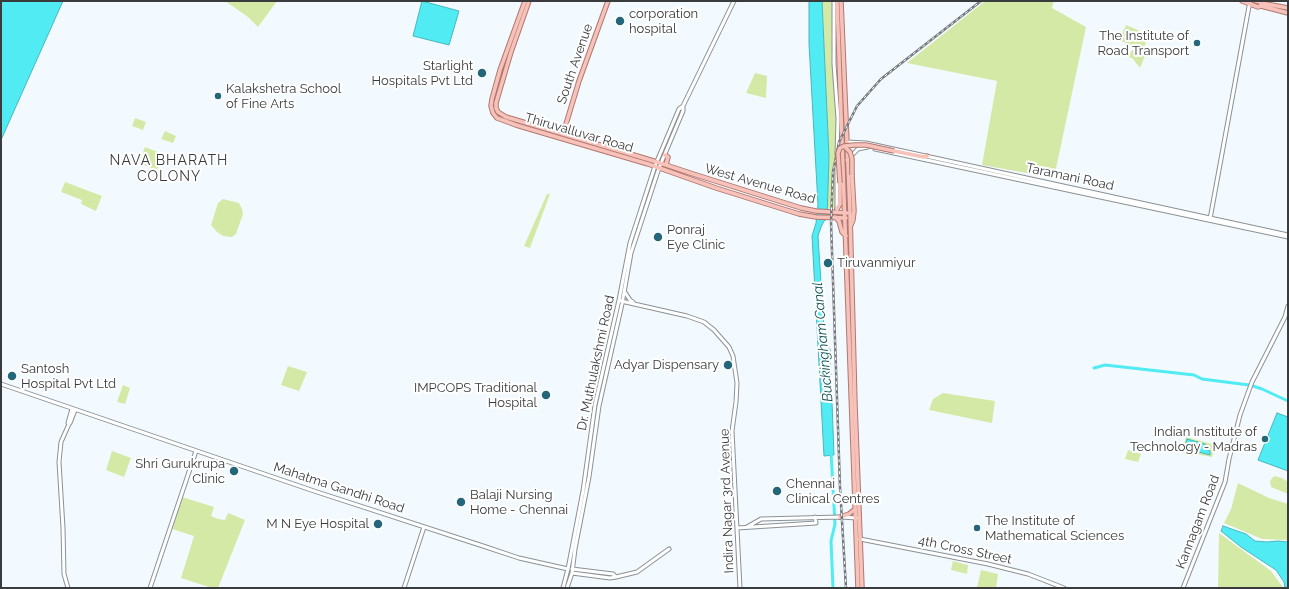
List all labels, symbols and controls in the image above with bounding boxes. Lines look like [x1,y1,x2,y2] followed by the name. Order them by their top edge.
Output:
[629,6,698,37] place label: corporation hospital
[614,15,626,27] marker: corporation hospital
[554,22,596,106] street label: South Avenue
[1098,28,1189,59] place label: The Institute of Road Transport
[1192,38,1202,48] marker: The Institute of Road Transport
[372,58,473,89] place label: Starlight Hospitals Pvt Ltd
[476,67,488,79] marker: Starlight Hospitals Pvt Ltd
[226,81,341,112] place label: Kalakshetra School of Fine Arts
[213,91,223,101] marker: Kalakshetra School of Fine Arts
[523,110,635,156] street label: Thiruvalluvar Road
[110,153,228,186] district label: NAVA BHARATH COLONY
[1025,160,1115,194] street label: Taramani Road
[703,161,817,207] street label: West Avenue Road
[667,222,725,253] place label: Ponraj Eye Clinic
[652,231,664,243] marker: Ponraj Eye Clinic
[837,255,916,271] place label: Tiruvanmiyur
[822,257,834,269] marker: Tiruvanmiyur
[809,281,837,403] water label: Buckingham Canal
[574,294,618,432] street label: Dr. Muthulakshmi Road
[614,357,719,373] place label: Adyar Dispensary
[722,359,734,371] marker: Adyar Dispensary
[21,361,116,392] place label: Santosh Hospital Pvt Ltd
[6,370,18,382] marker: Santosh Hospital Pvt Ltd
[414,380,537,411] place label: IMPCOPS Traditional Hospital
[540,389,552,401] marker: IMPCOPS Traditional Hospital
[1130,424,1257,455] place label: Indian Institute of Technology - Madras
[717,428,737,574] street label: Indira Nagar 3rd Avenue
[1260,434,1270,444] marker: Indian Institute of Technology - Madras
[135,456,225,487] place label: Shri Gurukrupa Clinic
[272,459,406,517] street label: Mahatma Gandhi Road
[228,465,240,477] marker: Shri Gurukrupa Clinic
[1173,473,1223,571] street label: Kannagam Road
[786,476,879,507] place label: Chennai Clinical Centres
[771,485,783,497] marker: Chennai Clinical Centres
[470,487,568,518] place label: Balaji Nursing Home - Chennai
[455,496,467,508] marker: Balaji Nursing Home - Chennai
[985,513,1124,544] place label: The Institute of Mathematical Sciences
[266,516,369,532] place label: M N Eye Hospital
[372,518,384,530] marker: M N Eye Hospital
[972,523,982,533] marker: The Institute of Mathematical Sciences
[917,532,1013,568] street label: 4th Cross Street

